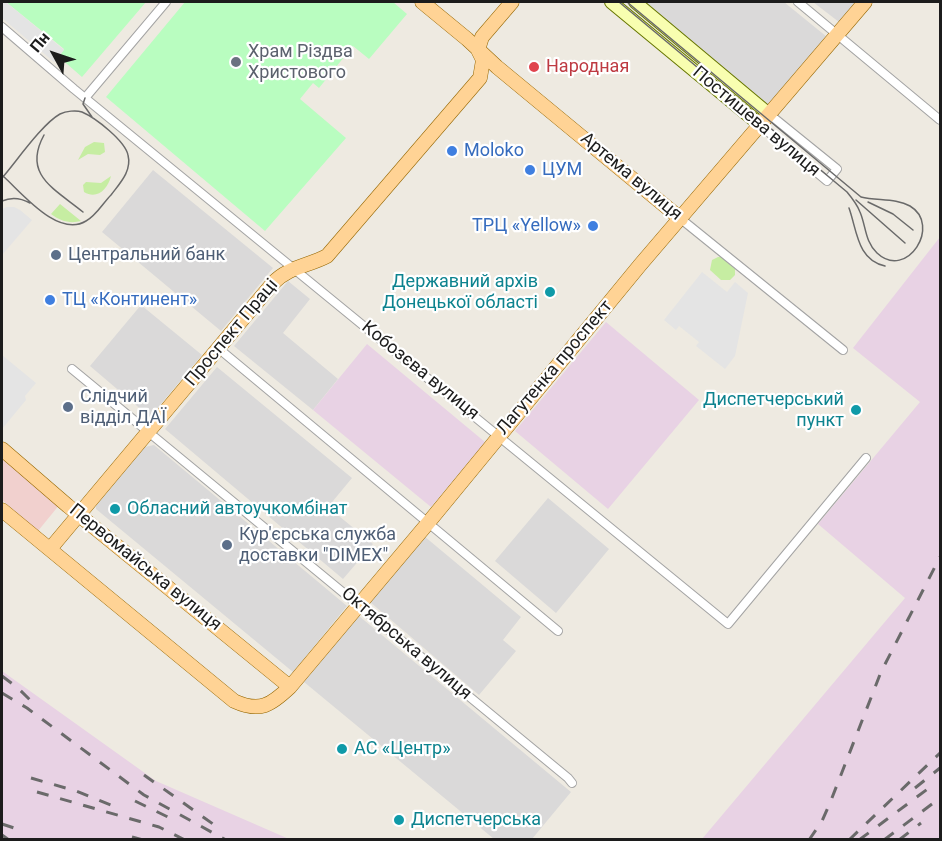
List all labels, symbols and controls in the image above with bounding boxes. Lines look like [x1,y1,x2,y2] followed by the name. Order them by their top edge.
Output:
[24,24,84,84] north arrow
[26,28,54,56] text: Пн
[248,41,353,84] place label: Храм Різдва Христового
[229,55,243,69] marker: Храм Різдва Христового
[546,56,629,78] place label: Народная
[527,60,541,74] marker: Народная
[688,62,824,182] street label: Постишева вулиця
[576,128,686,226] street label: Артема вулиця
[464,140,524,162] place label: Moloko
[445,144,459,158] marker: Moloko
[542,159,582,181] place label: ЦУМ
[523,163,537,177] marker: ЦУМ
[472,215,581,237] place label: ТРЦ «Yellow»
[586,219,600,233] marker: ТРЦ «Yellow»
[68,244,225,266] place label: Центральний банк
[49,248,63,262] marker: Центральний банк
[382,271,538,314] place label: Державний архів Донецької області
[181,275,283,391] street label: Проспект Праці
[543,285,557,299] marker: Державний архів Донецької області
[62,289,197,311] place label: ТЦ «Континент»
[43,293,57,307] marker: ТЦ «Континент»
[492,296,618,440] street label: Лагутенка проспект
[357,317,483,425] street label: Кобозєва вулиця
[80,386,166,428] place label: Слідчий відділ ДАЇ
[703,389,844,432] place label: Диспетчерський пункт
[61,400,75,414] marker: Слідчий відділ ДАЇ
[849,403,863,417] marker: Диспетчерський пункт
[127,498,347,520] place label: Обласний автоучкомбінат
[65,500,225,636] street label: Первомайська вулиця
[108,502,122,516] marker: Обласний автоучкомбінат
[239,524,396,566] place label: Кур'єрська служба доставки "DIMEX"
[220,538,234,552] marker: Кур'єрська служба доставки "DIMEX"
[336,583,476,705] street label: Октябрська вулиця
[354,738,451,760] place label: АС «Центр»
[335,742,349,756] marker: АС «Центр»
[411,809,541,831] place label: Диспетчерська
[392,813,406,827] marker: Диспетчерська

